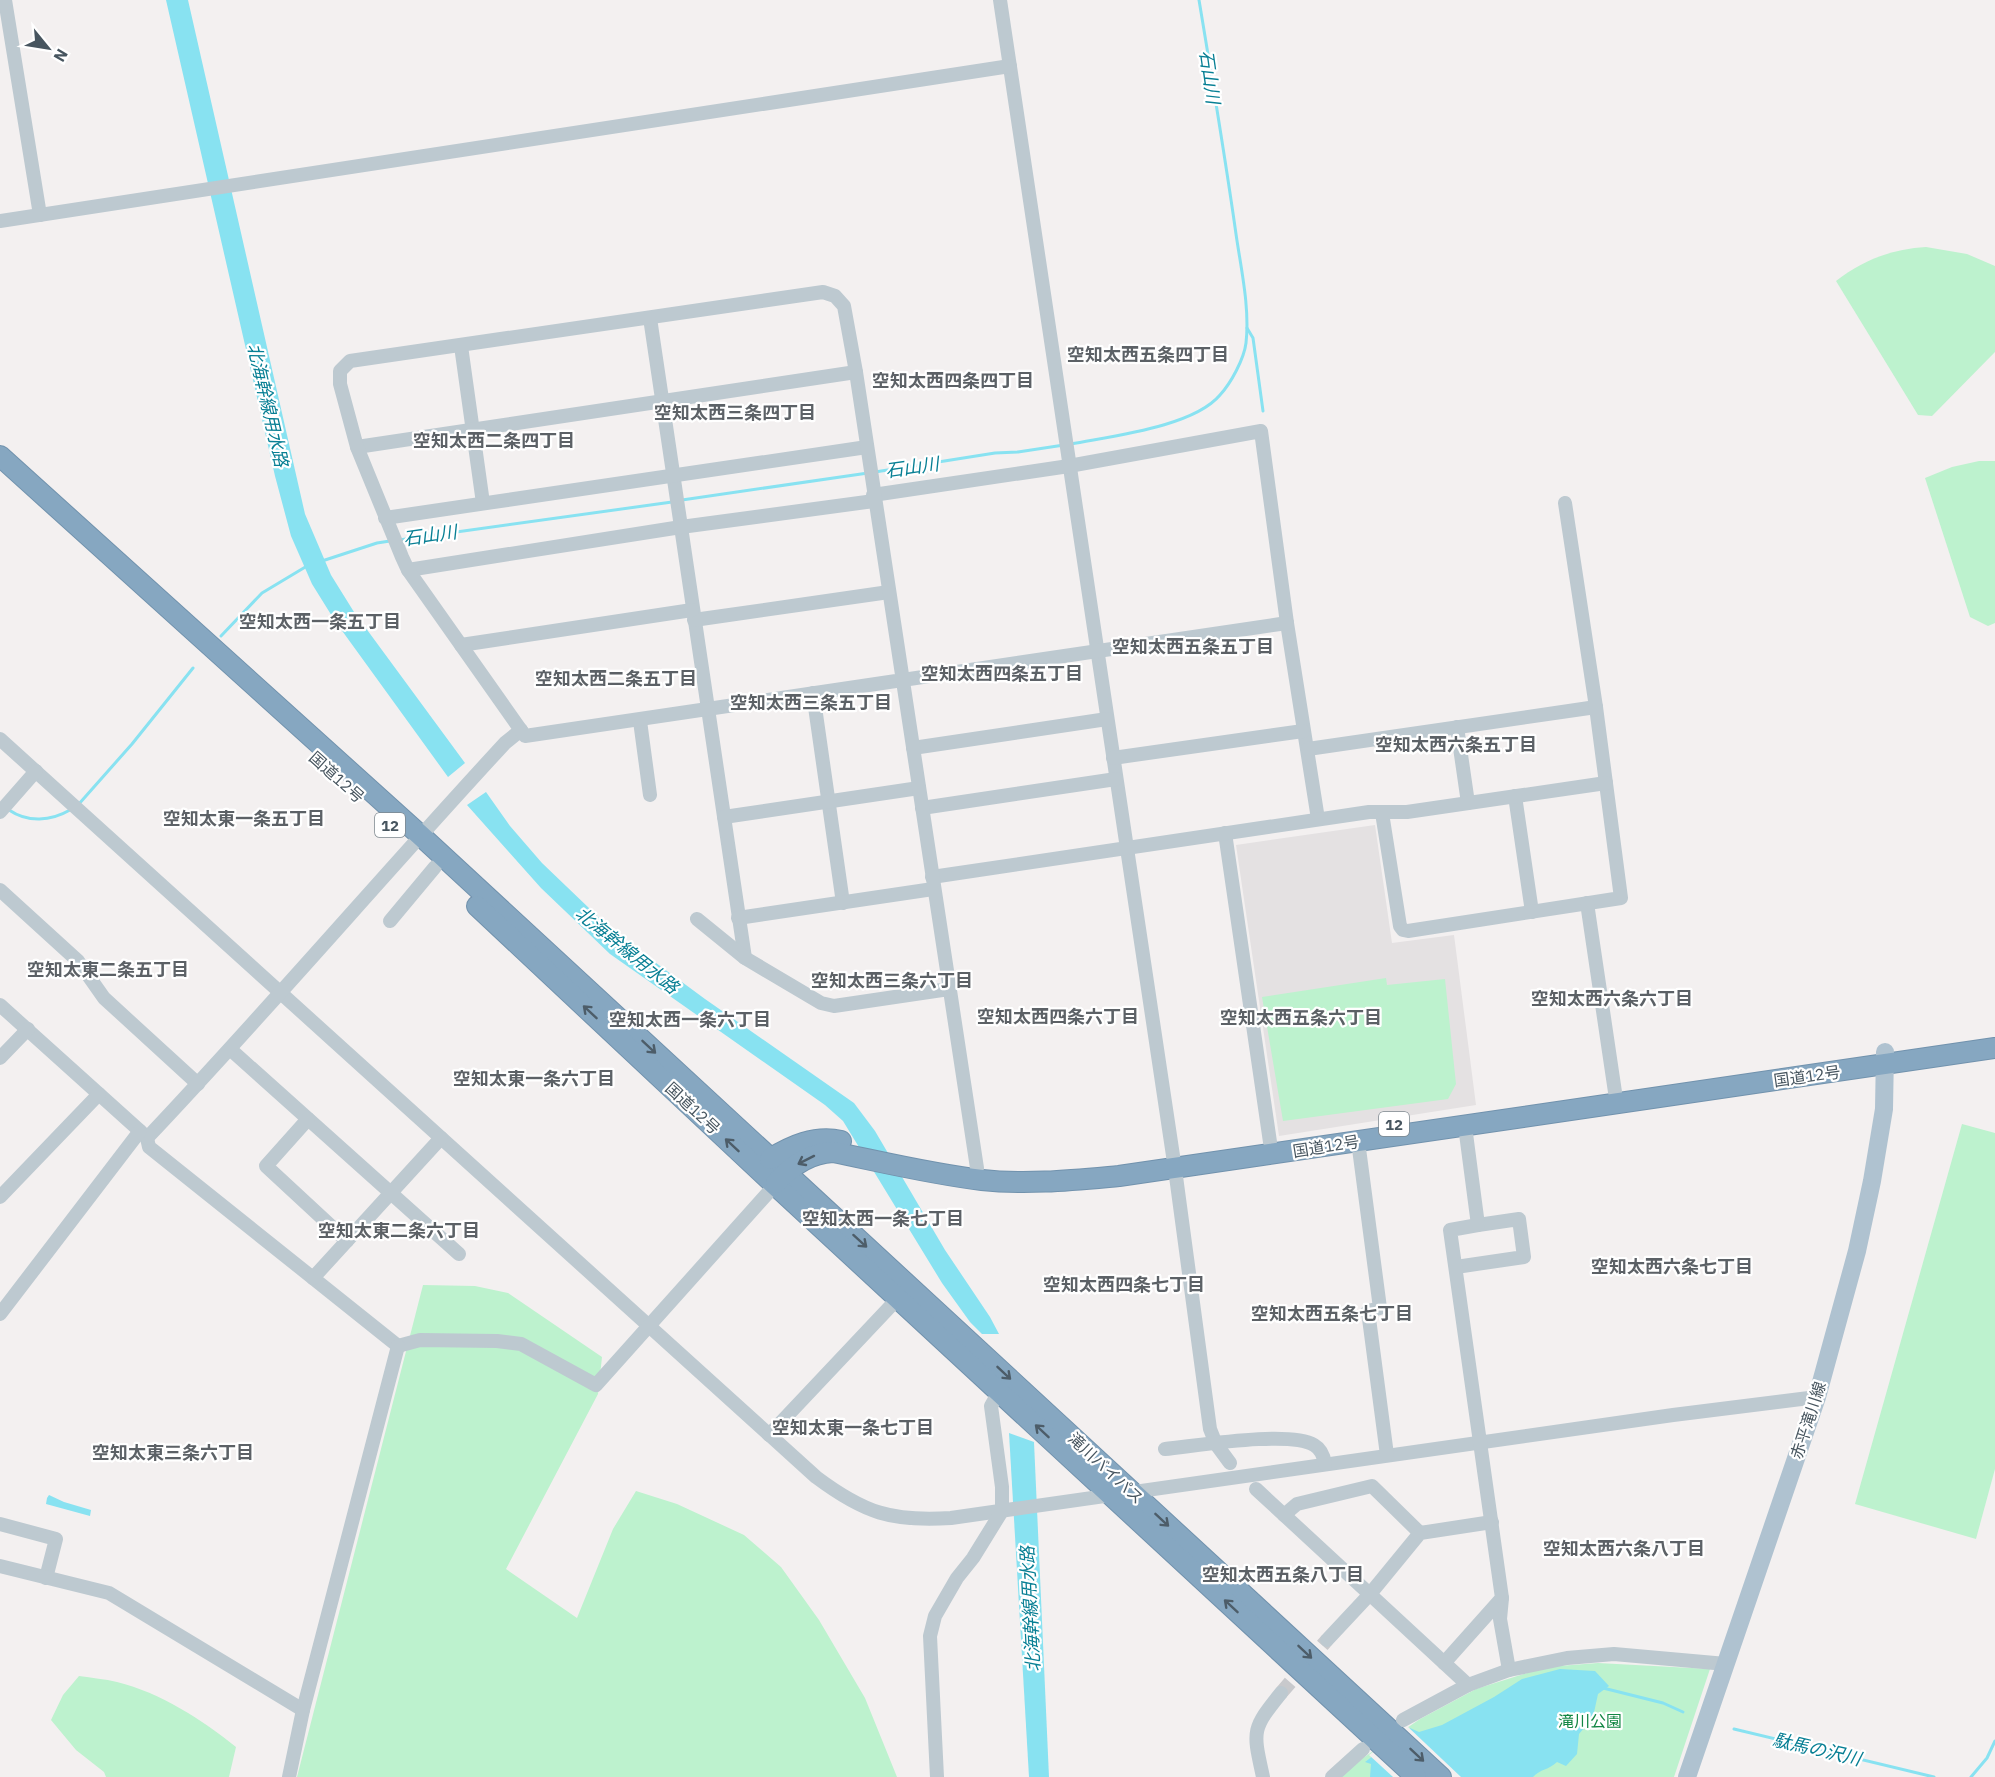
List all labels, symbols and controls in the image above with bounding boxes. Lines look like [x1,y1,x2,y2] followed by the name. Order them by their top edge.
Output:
[18,18,78,78] north arrow
[49,45,73,66] text: N
[1195,49,1225,107] water label: 石山川
[243,341,294,471] water label: 北海幹線用水路
[1067,343,1229,366] district label: 空知太西五条四丁目
[872,369,1034,392] district label: 空知太西四条四丁目
[654,401,816,424] district label: 空知太西三条四丁目
[413,429,575,452] district label: 空知太西二条四丁目
[884,452,942,482] water label: 石山川
[402,520,460,550] water label: 石山川
[239,610,401,633] district label: 空知太西一条五丁目
[1112,635,1274,658] district label: 空知太西五条五丁目
[921,662,1083,685] district label: 空知太西四条五丁目
[535,667,697,690] district label: 空知太西二条五丁目
[730,691,892,714] district label: 空知太西三条五丁目
[1375,733,1537,756] district label: 空知太西六条五丁目
[305,747,369,807] street label: 国道12号
[163,807,325,830] district label: 空知太東一条五丁目
[375,813,405,837] road number: 12
[571,901,685,1000] water label: 北海幹線用水路
[27,958,189,981] district label: 空知太東二条五丁目
[811,969,973,992] district label: 空知太西三条六丁目
[1531,987,1693,1010] district label: 空知太西六条六丁目
[582,1005,597,1019] one-way arrow
[977,1005,1139,1028] district label: 空知太西四条六丁目
[1220,1006,1382,1029] district label: 空知太西五条六丁目
[609,1008,771,1031] district label: 空知太西一条六丁目
[641,1040,656,1054] one-way arrow
[1772,1061,1842,1091] street label: 国道12号
[453,1067,615,1090] district label: 空知太東一条六丁目
[662,1078,724,1138] street label: 国道12号
[1379,1112,1409,1136] road number: 12
[1291,1131,1361,1161] street label: 国道12号
[725,1138,740,1152] one-way arrow
[798,1154,816,1166] one-way arrow
[802,1207,964,1230] district label: 空知太西一条七丁目
[318,1219,480,1242] district label: 空知太東二条六丁目
[852,1234,867,1248] one-way arrow
[1591,1255,1753,1278] district label: 空知太西六条七丁目
[1043,1273,1205,1296] district label: 空知太西四条七丁目
[1251,1302,1413,1325] district label: 空知太西五条七丁目
[996,1366,1011,1380] one-way arrow
[1786,1379,1830,1461] street label: 赤平滝川線
[772,1416,934,1439] district label: 空知太東一条七丁目
[1035,1424,1050,1438] one-way arrow
[1064,1428,1148,1508] street label: 滝川バイパス
[92,1441,254,1464] district label: 空知太東三条六丁目
[1154,1513,1169,1527] one-way arrow
[1543,1537,1705,1560] district label: 空知太西六条八丁目
[1015,1543,1045,1673] water label: 北海幹線用水路
[1202,1563,1364,1586] district label: 空知太西五条八丁目
[1224,1599,1239,1613] one-way arrow
[1298,1645,1313,1659] one-way arrow
[1558,1711,1622,1731] park label: 滝川公園
[1771,1728,1865,1771] water label: 駄馬の沢川
[1409,1747,1424,1761] one-way arrow

